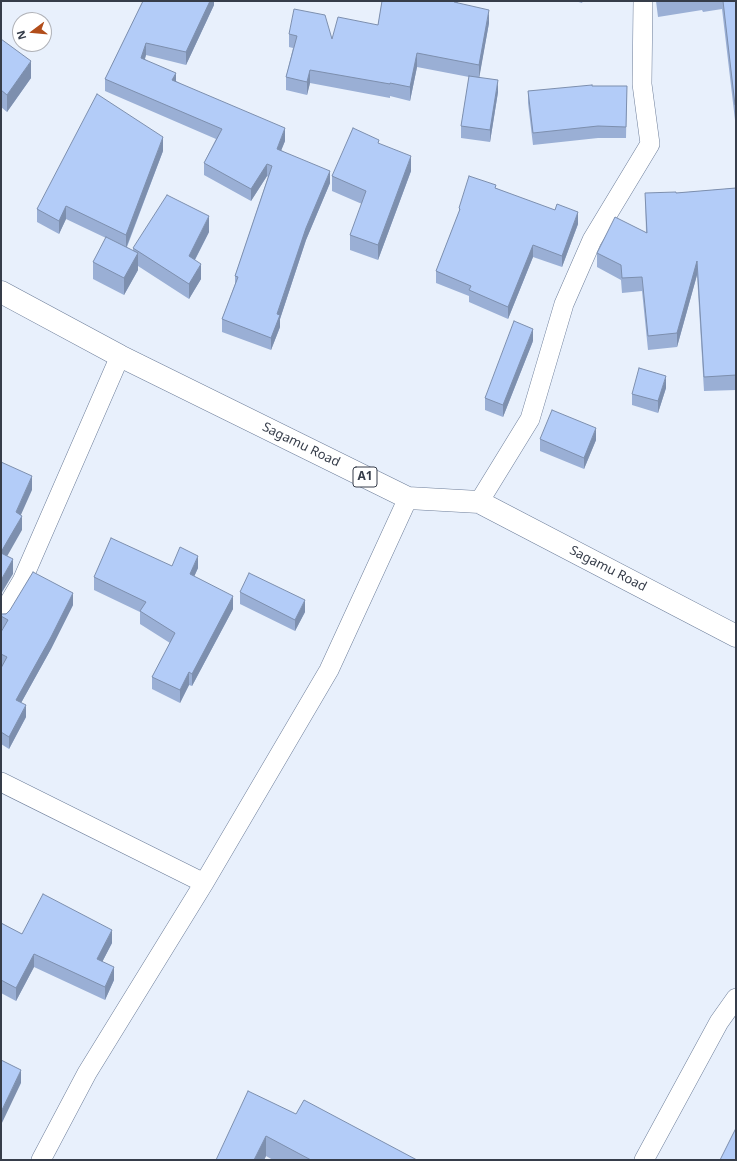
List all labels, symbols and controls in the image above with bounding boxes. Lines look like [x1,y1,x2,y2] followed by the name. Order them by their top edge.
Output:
[12,12,52,52] north arrow
[13,29,29,42] text: N
[260,419,342,471] street label: Sagamu Road
[353,467,377,487] road number: A1
[567,543,649,595] street label: Sagamu Road

